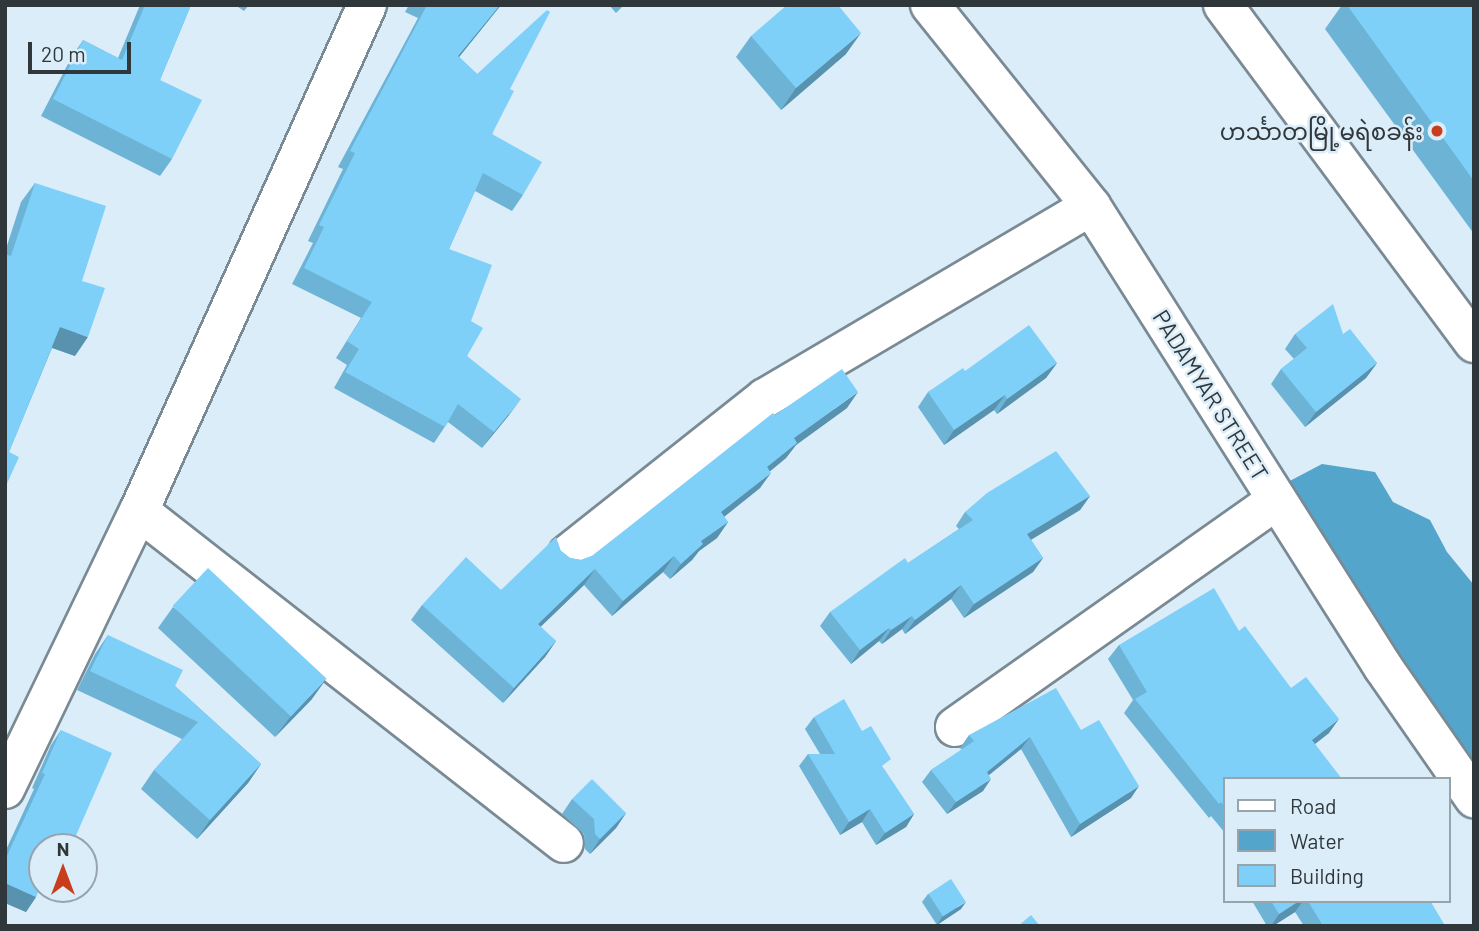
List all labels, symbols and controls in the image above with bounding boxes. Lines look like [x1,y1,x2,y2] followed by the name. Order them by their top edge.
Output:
[32,28,135,72] scale bar
[41,41,86,66] text: 20 m
[1220,117,1423,145] place label: ဟင်္သာတမြို့မရဲစခန်း
[1429,123,1445,139] marker: ဟင်္သာတမြို့မရဲစခန်း
[1147,305,1275,485] street label: PADAMYAR STREET
[1224,777,1451,903] legend
[1290,793,1336,818] text: Road
[1290,828,1344,853] text: Water
[28,833,98,903] north arrow
[57,837,69,860] text: N
[1290,863,1364,888] text: Building

